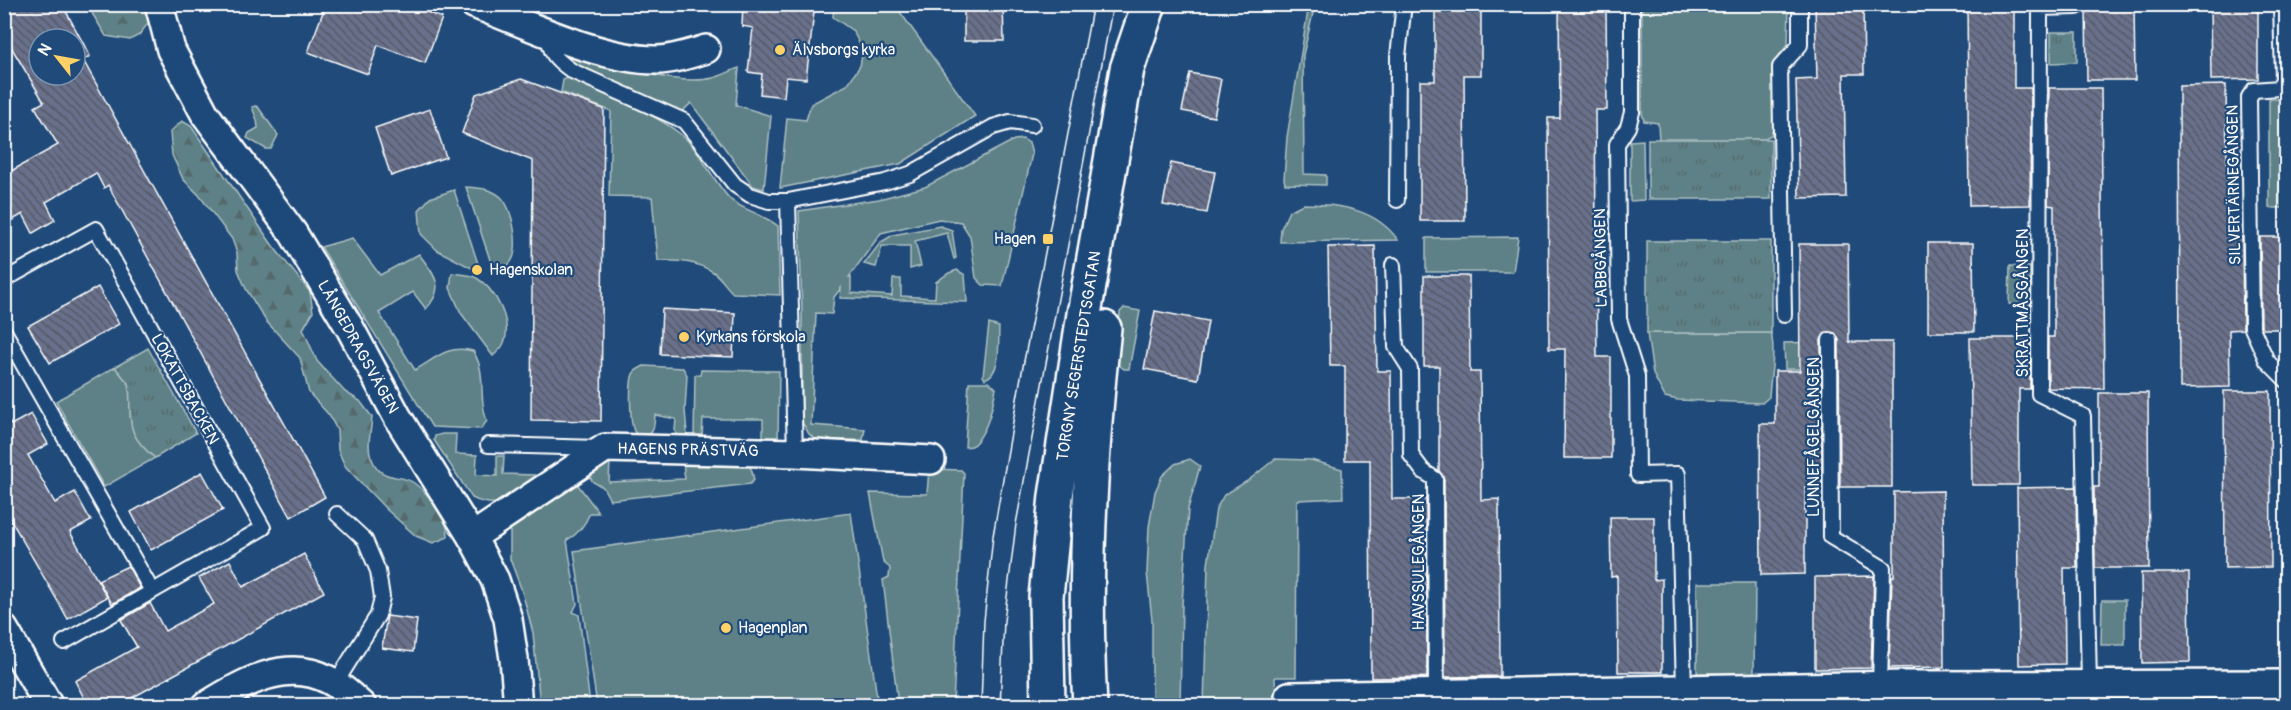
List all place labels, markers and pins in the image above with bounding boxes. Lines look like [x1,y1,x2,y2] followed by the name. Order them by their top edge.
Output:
[792,40,895,60] place label: Älvsborgs kyrka
[773,43,787,57] marker: Älvsborgs kyrka
[994,229,1036,249] place label: Hagen
[1041,232,1055,246] marker: Hagen
[489,260,573,280] place label: Hagenskolan
[470,263,484,277] marker: Hagenskolan
[696,327,806,347] place label: Kyrkans förskola
[677,330,691,344] marker: Kyrkans förskola
[738,618,808,638] place label: Hagenplan
[719,621,733,635] marker: Hagenplan

